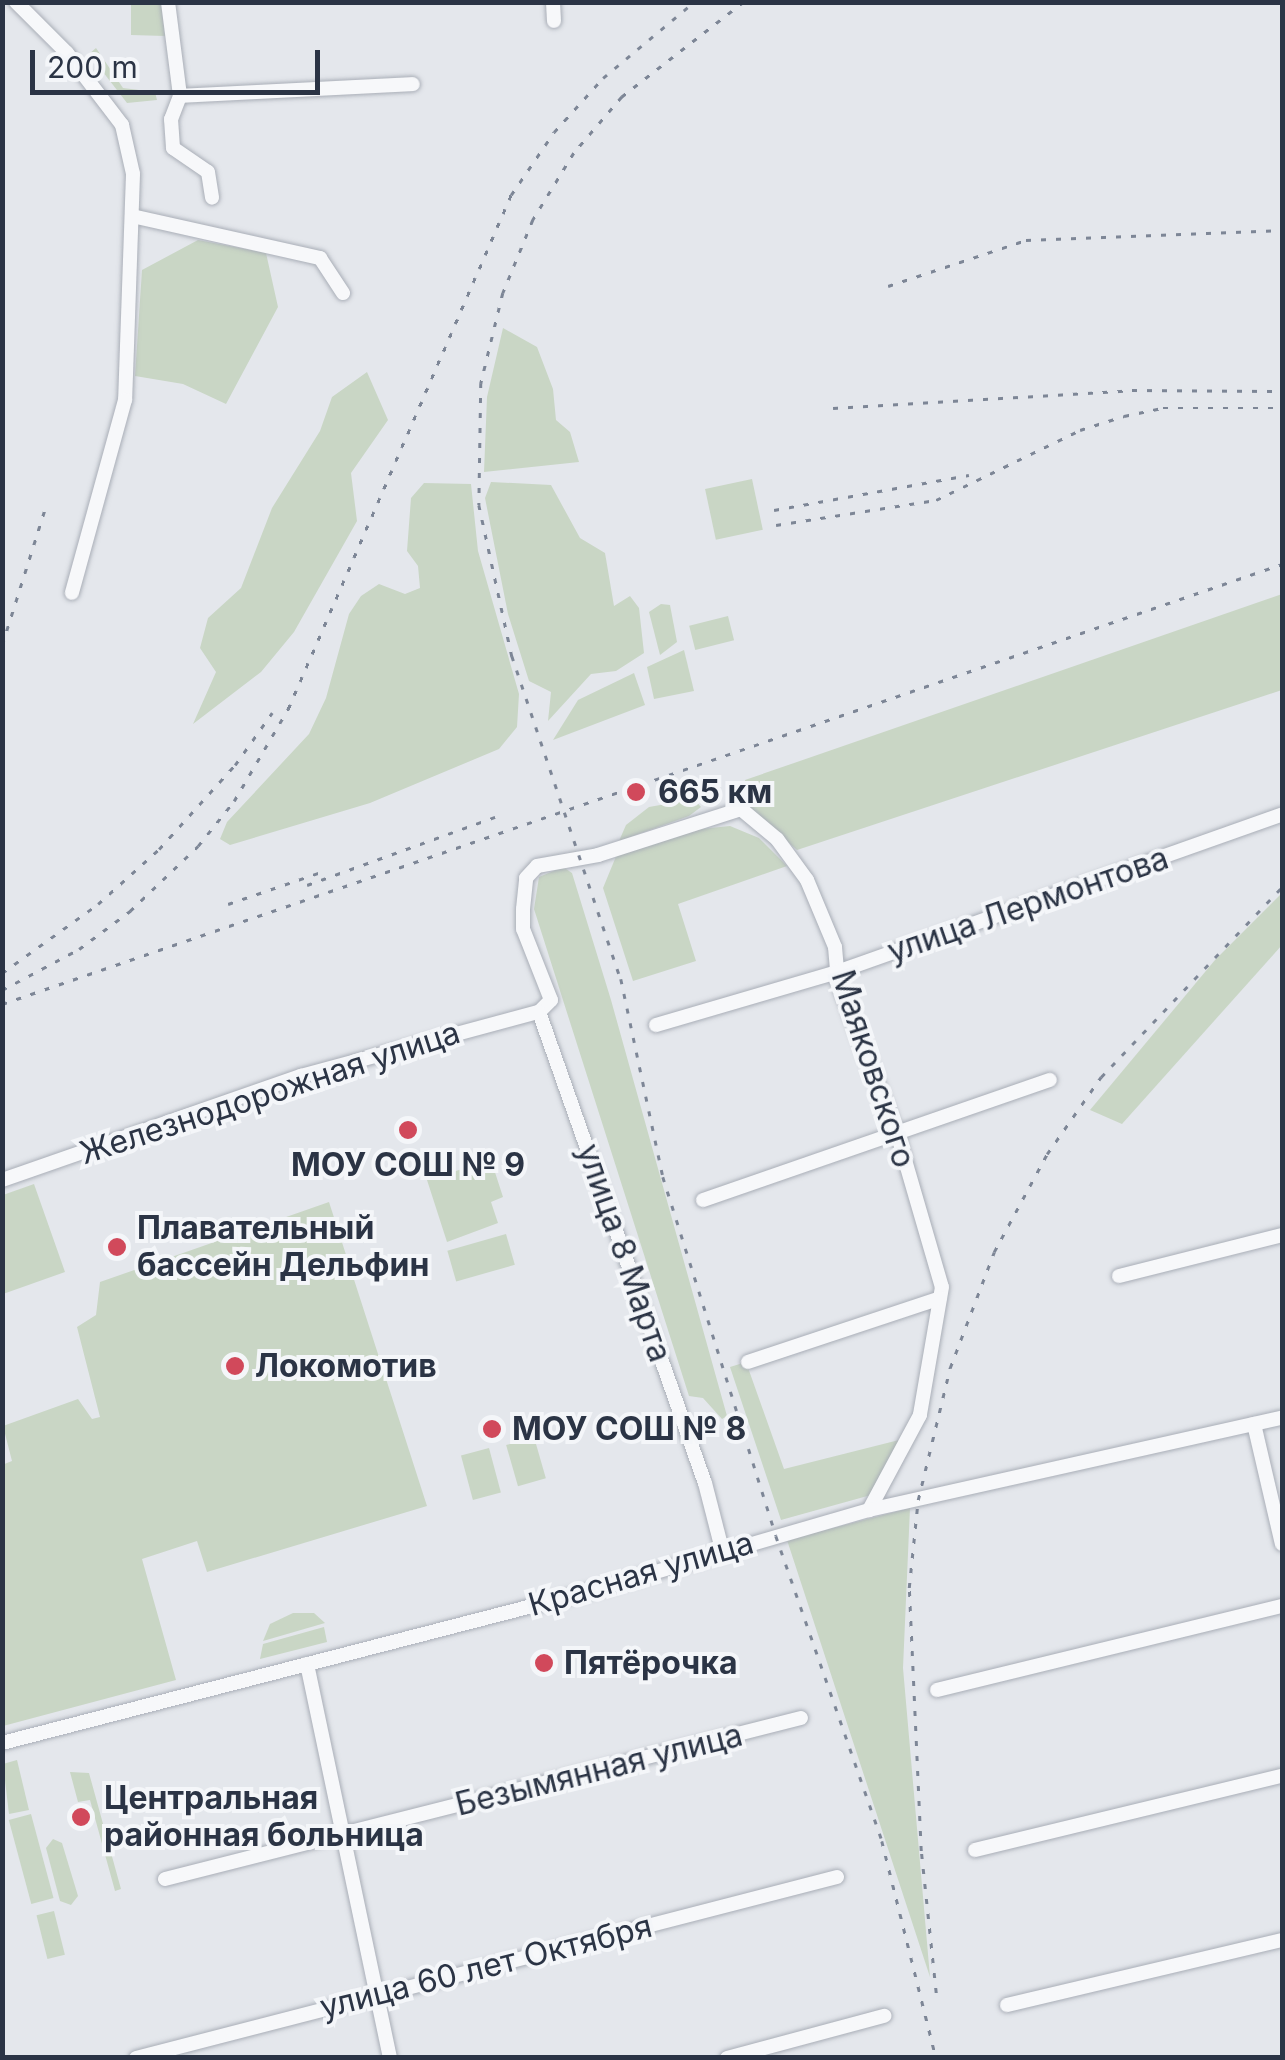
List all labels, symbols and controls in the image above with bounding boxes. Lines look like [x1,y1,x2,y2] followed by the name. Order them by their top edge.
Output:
[35,30,325,92] scale bar
[47,49,138,85] text: 200 m
[658,773,772,811] place label: 665 км
[623,779,649,805] marker: 665 км
[883,839,1173,971] street label: улица Лермонтова
[823,965,923,1173] street label: Маяковского
[75,1013,465,1173] street label: Железнодорожная улица
[397,1119,419,1141] marker: МОУ СОШ № 9
[569,1139,679,1367] street label: улица 8 Марта
[291,1146,525,1184] place label: МОУ СОШ № 9
[137,1210,429,1285] place label: Плавательный бассейн Дельфин
[106,1236,128,1258] marker: Плавательный бассейн Дельфин
[255,1347,437,1385] place label: Локомотив
[224,1355,246,1377] marker: Локомотив
[512,1410,746,1448] place label: МОУ СОШ № 8
[481,1418,503,1440] marker: МОУ СОШ № 8
[524,1524,758,1624] street label: Красная улица
[564,1644,738,1682] place label: Пятёрочка
[533,1652,555,1674] marker: Пятёрочка
[451,1716,747,1824] street label: Безымянная улица
[104,1780,424,1855] place label: Центральная районная больница
[68,1804,94,1830] marker: Центральная районная больница
[316,1907,656,2027] street label: улица 60 лет Октября

